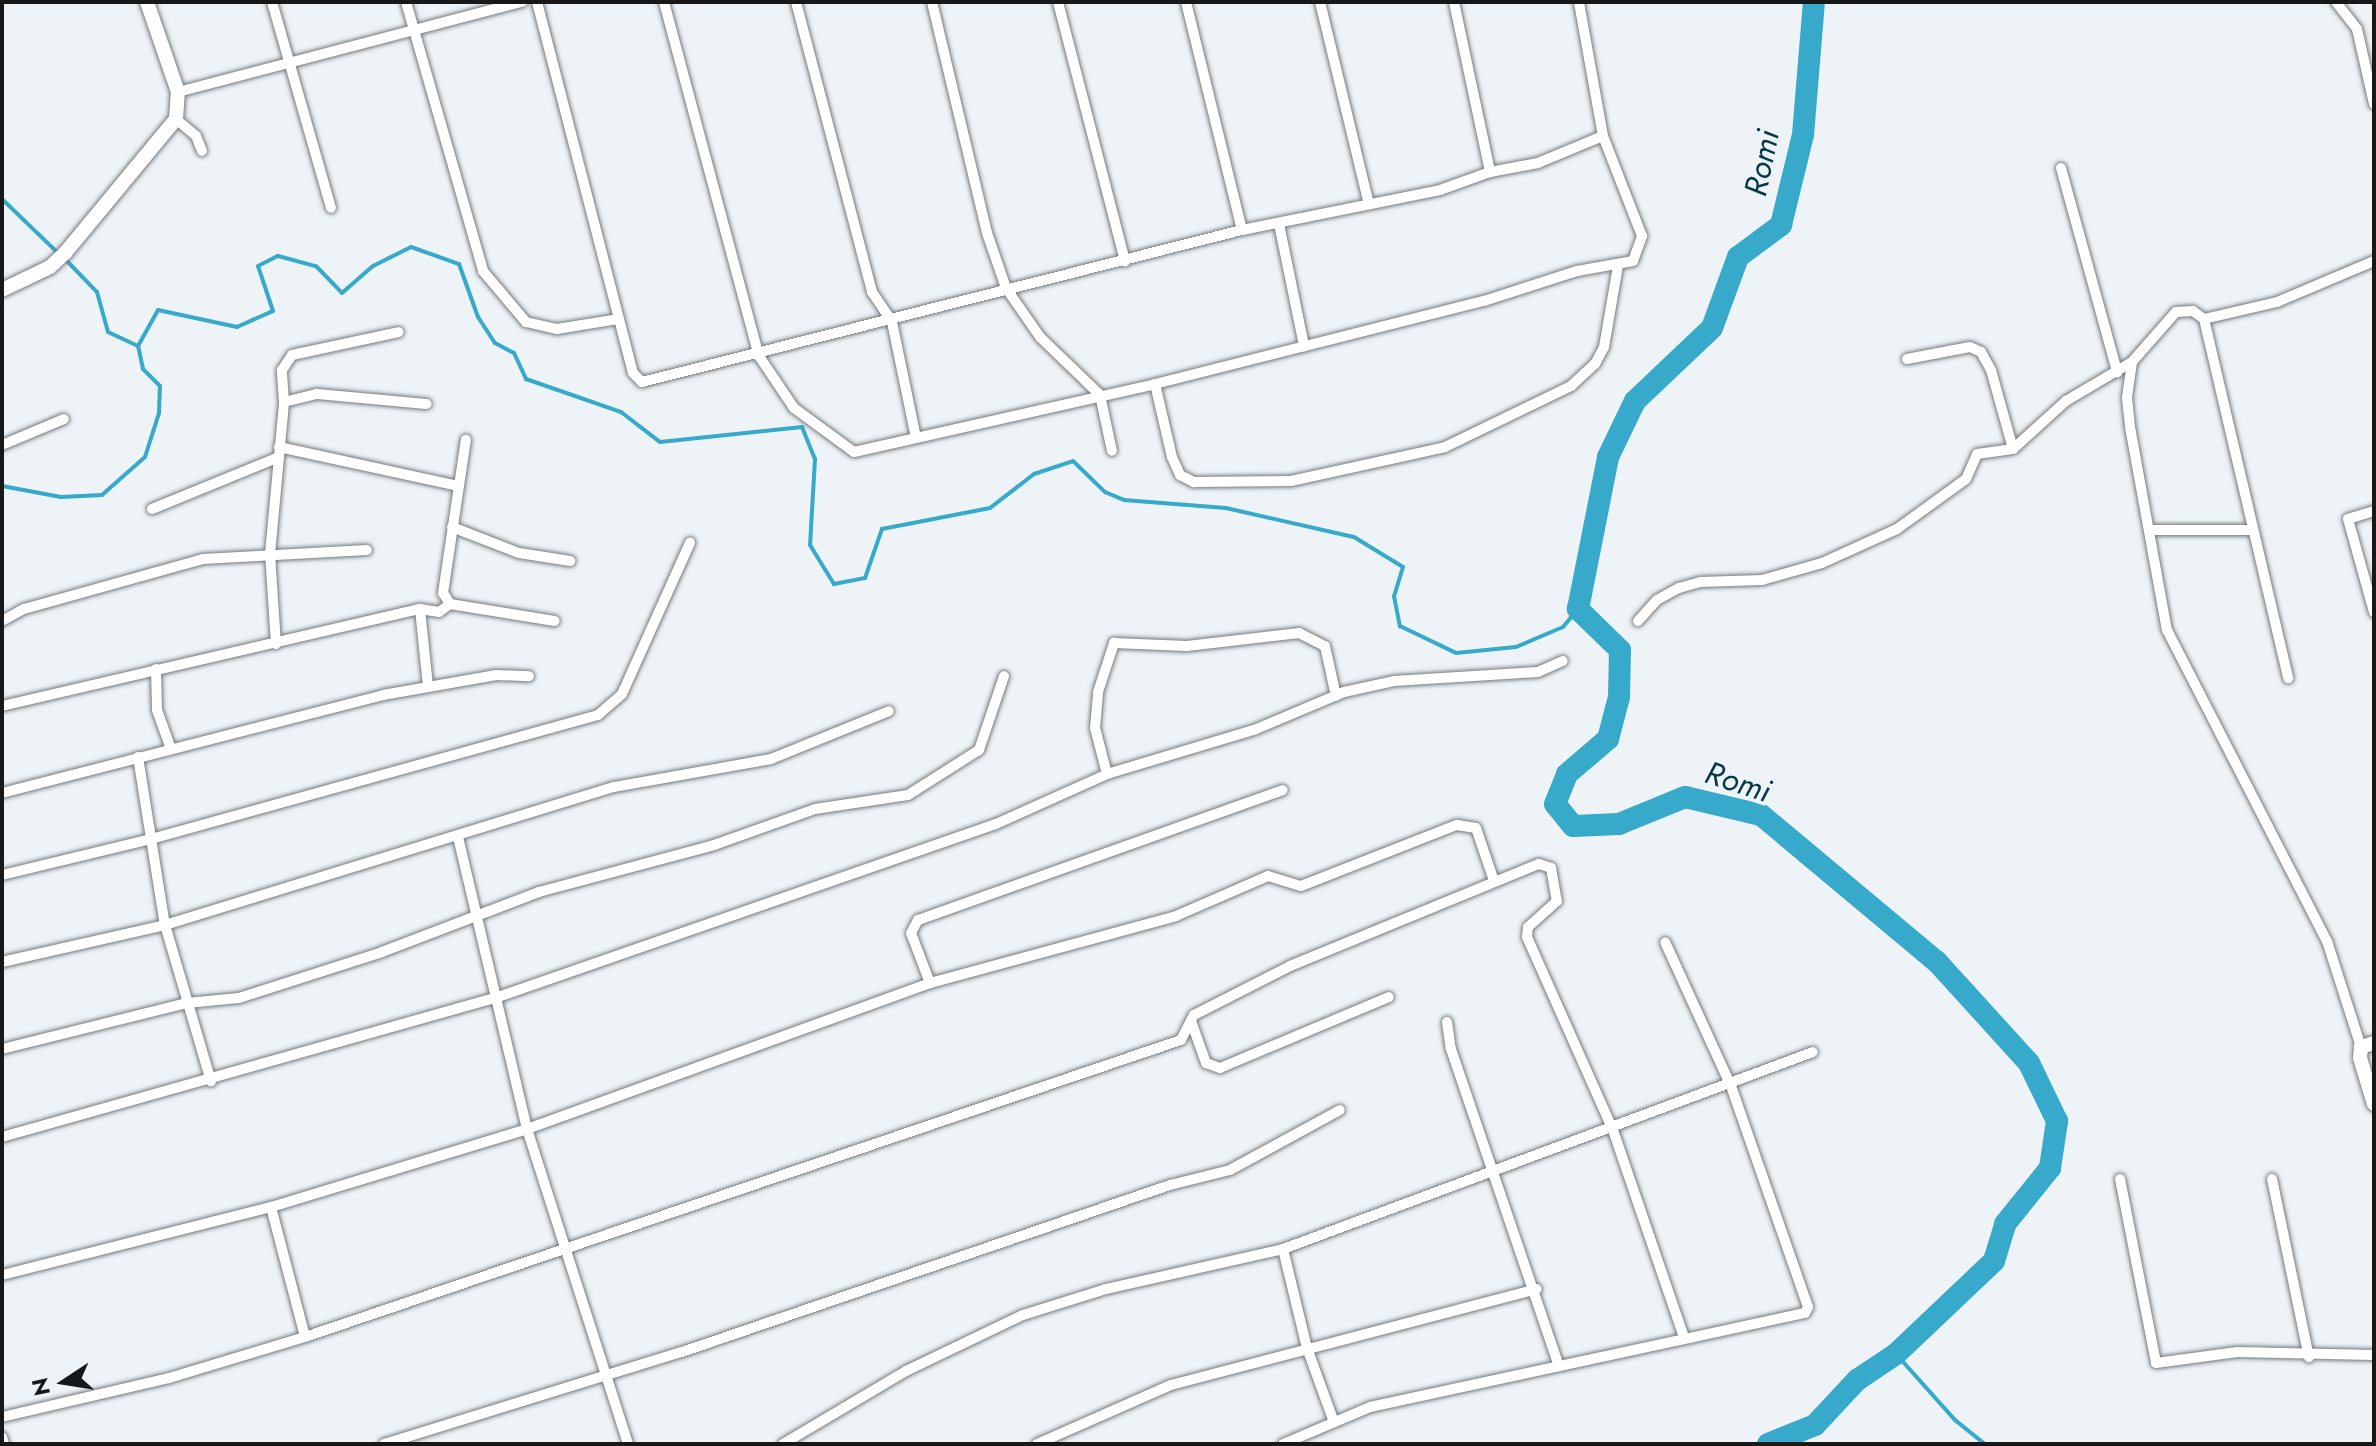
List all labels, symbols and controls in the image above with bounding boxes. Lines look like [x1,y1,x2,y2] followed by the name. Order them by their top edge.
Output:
[1736,126,1788,200] water label: Romi
[1700,753,1776,811] water label: Romi
[24,1342,104,1422] north arrow
[23,1375,58,1399] text: N

